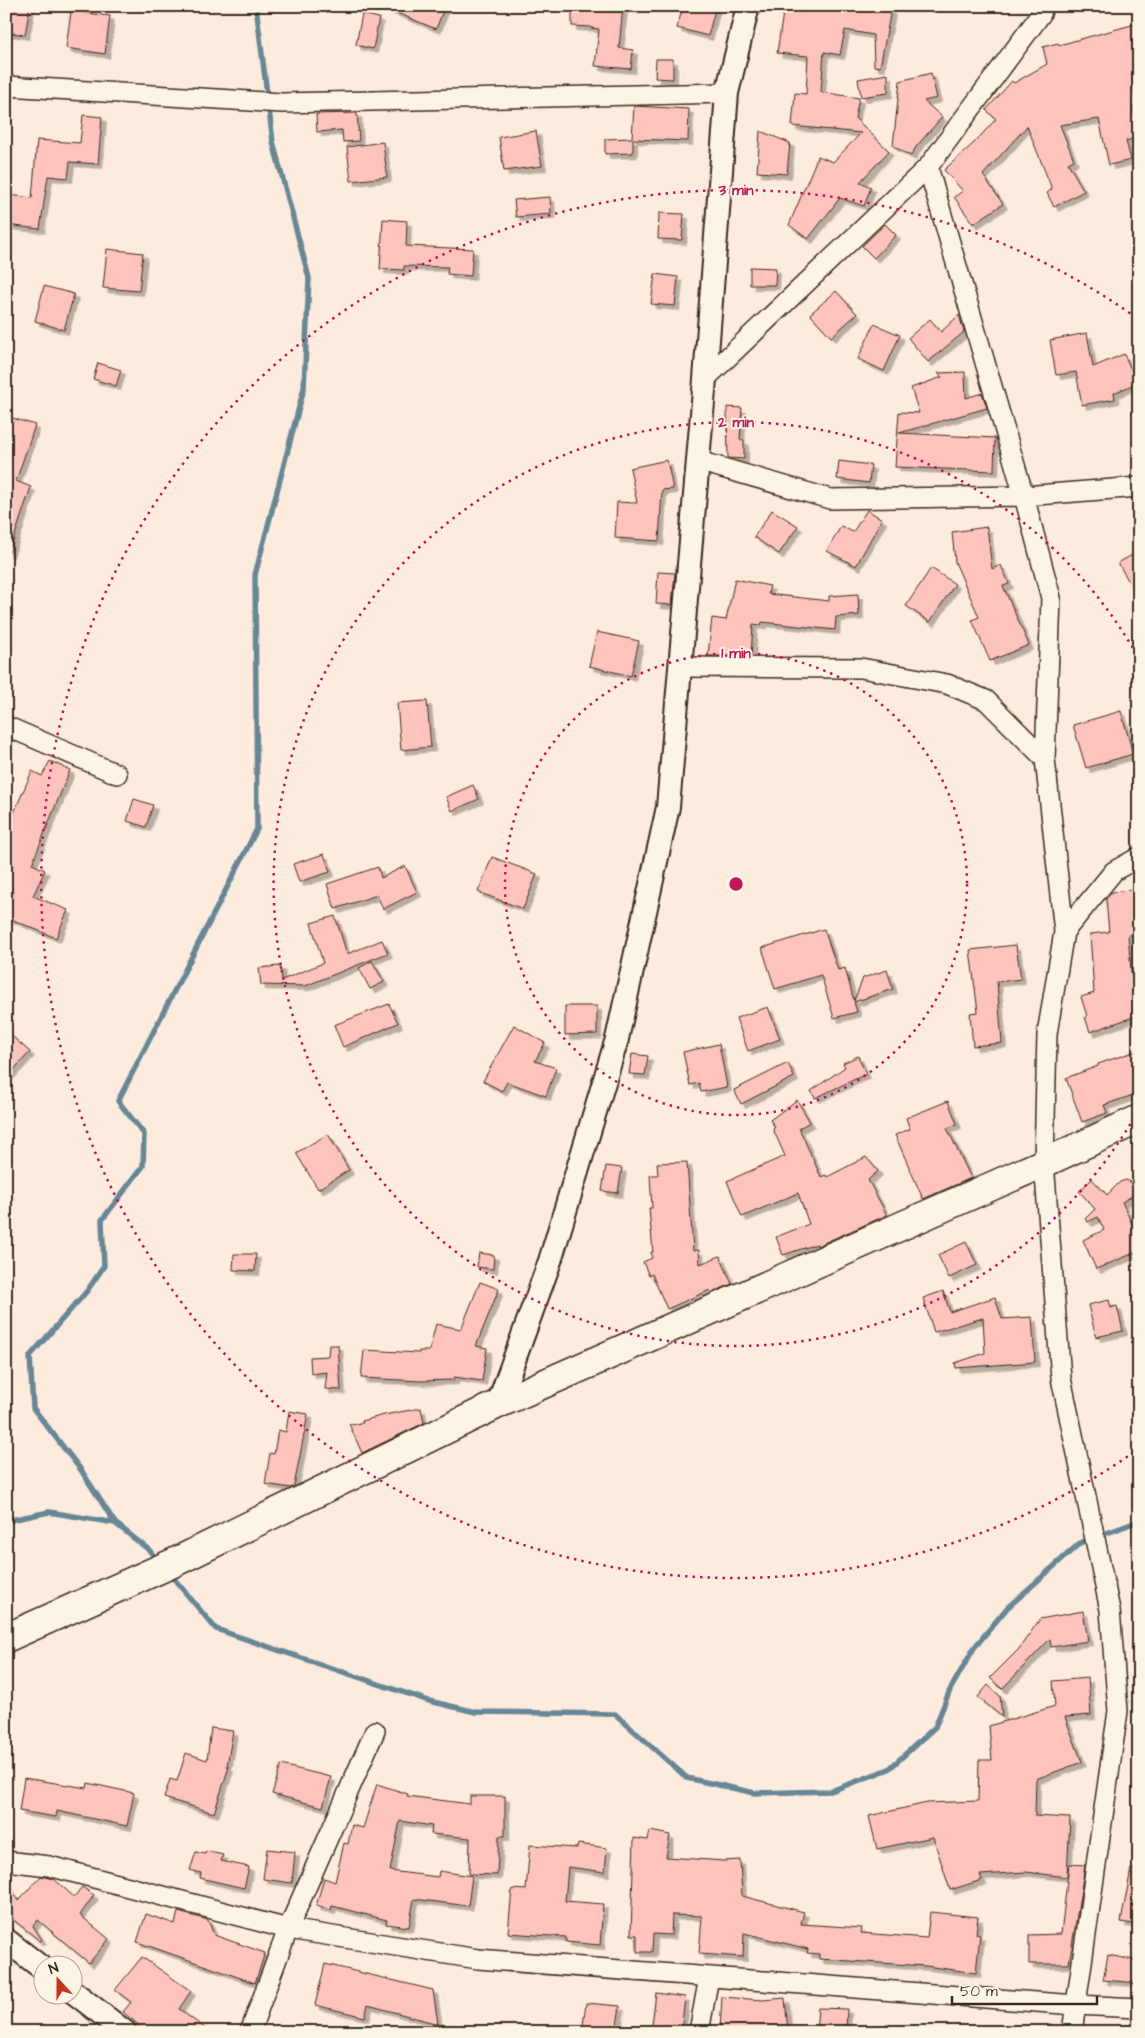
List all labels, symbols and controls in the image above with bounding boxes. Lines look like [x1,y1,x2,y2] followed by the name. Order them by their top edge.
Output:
[717,180,754,201] text: 3 min
[717,412,755,433] text: 2 min
[721,643,751,664] text: 1 min
[727,875,745,893] centre of rings
[32,1956,82,2006] north arrow
[46,1958,62,1980] text: N
[952,1973,1098,2005] scale bar
[960,1981,998,2002] text: 50 m

